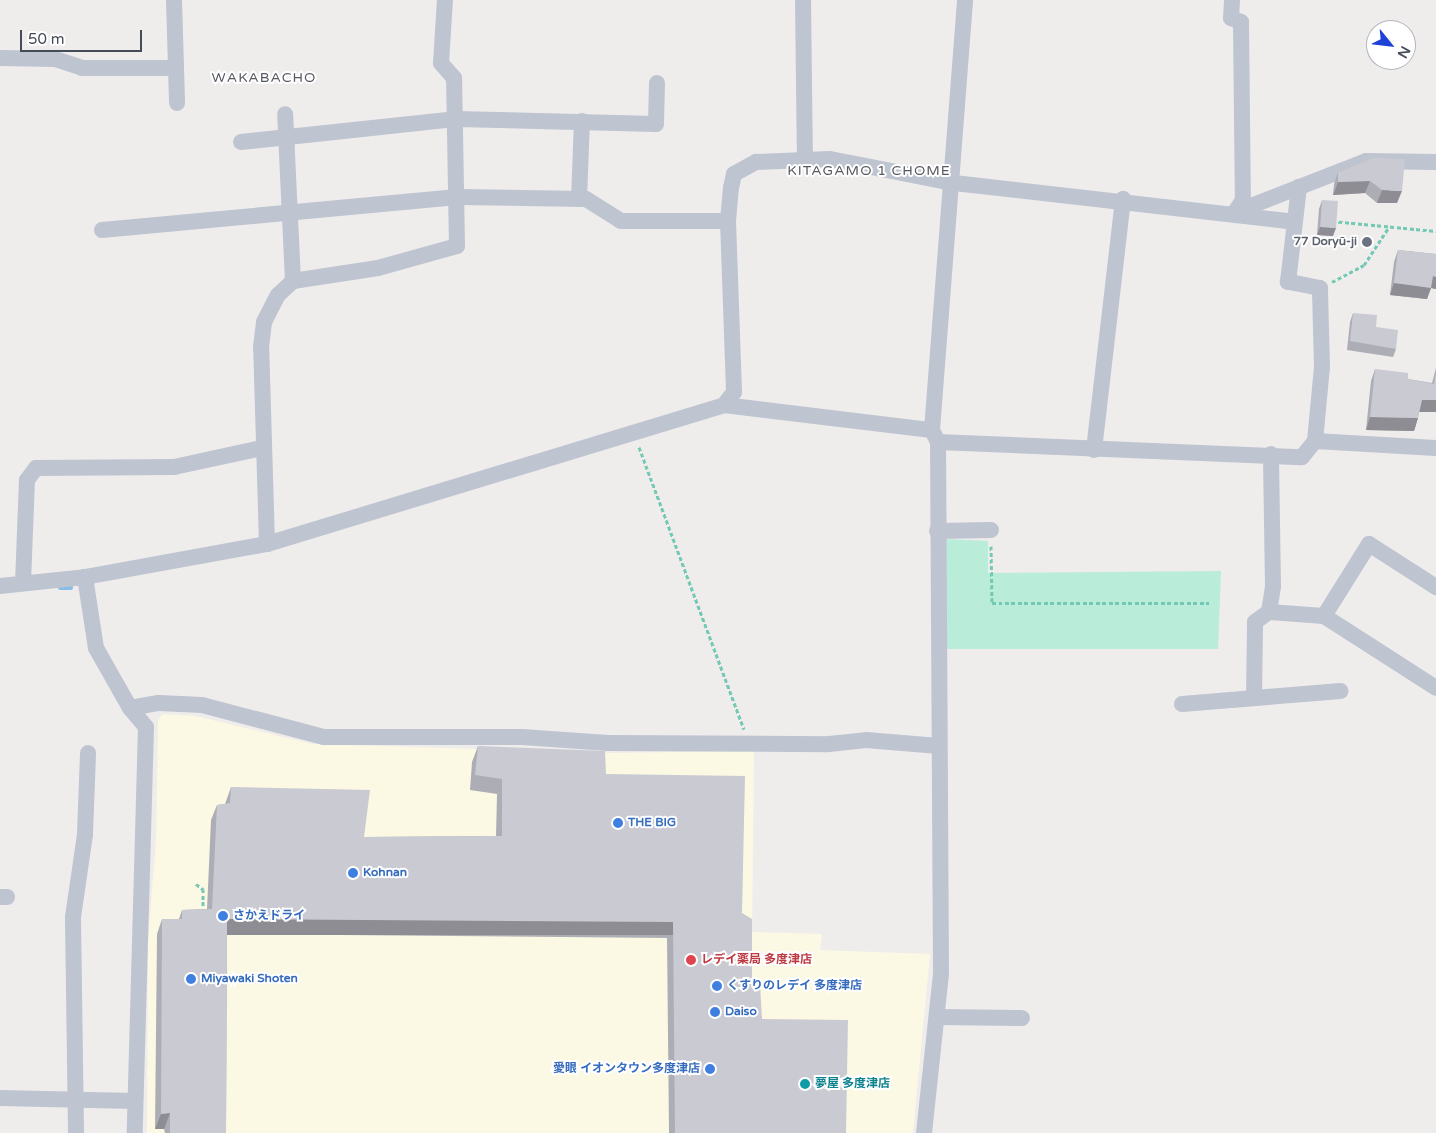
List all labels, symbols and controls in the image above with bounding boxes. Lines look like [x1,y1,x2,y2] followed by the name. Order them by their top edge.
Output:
[22,20,145,52] scale bar
[1366,20,1416,70] north arrow
[28,30,65,48] text: 50 m
[1394,43,1414,61] text: N
[210,70,318,86] district label: WAKABACHO
[785,163,953,179] district label: KITAGAMO 1 CHOME
[1293,235,1357,249] place label: 77 Doryū-ji
[1361,236,1373,248] marker: 77 Doryū-ji
[628,816,676,830] place label: THE BIG
[612,817,624,829] marker: THE BIG
[363,866,407,880] place label: Kohnan
[347,867,359,879] marker: Kohnan
[233,909,305,923] place label: さかえドライ
[217,910,229,922] marker: さかえドライ
[701,953,812,967] place label: レデイ薬局 多度津店
[685,954,697,966] marker: レデイ薬局 多度津店
[201,972,298,986] place label: Miyawaki Shoten
[185,973,197,985] marker: Miyawaki Shoten
[727,979,862,993] place label: くすりのレデイ 多度津店
[711,980,723,992] marker: くすりのレデイ 多度津店
[725,1005,757,1019] place label: Daiso
[709,1006,721,1018] marker: Daiso
[553,1062,700,1076] place label: 愛眼 イオンタウン多度津店
[704,1063,716,1075] marker: 愛眼 イオンタウン多度津店
[815,1077,890,1091] place label: 夢屋 多度津店
[799,1078,811,1090] marker: 夢屋 多度津店

